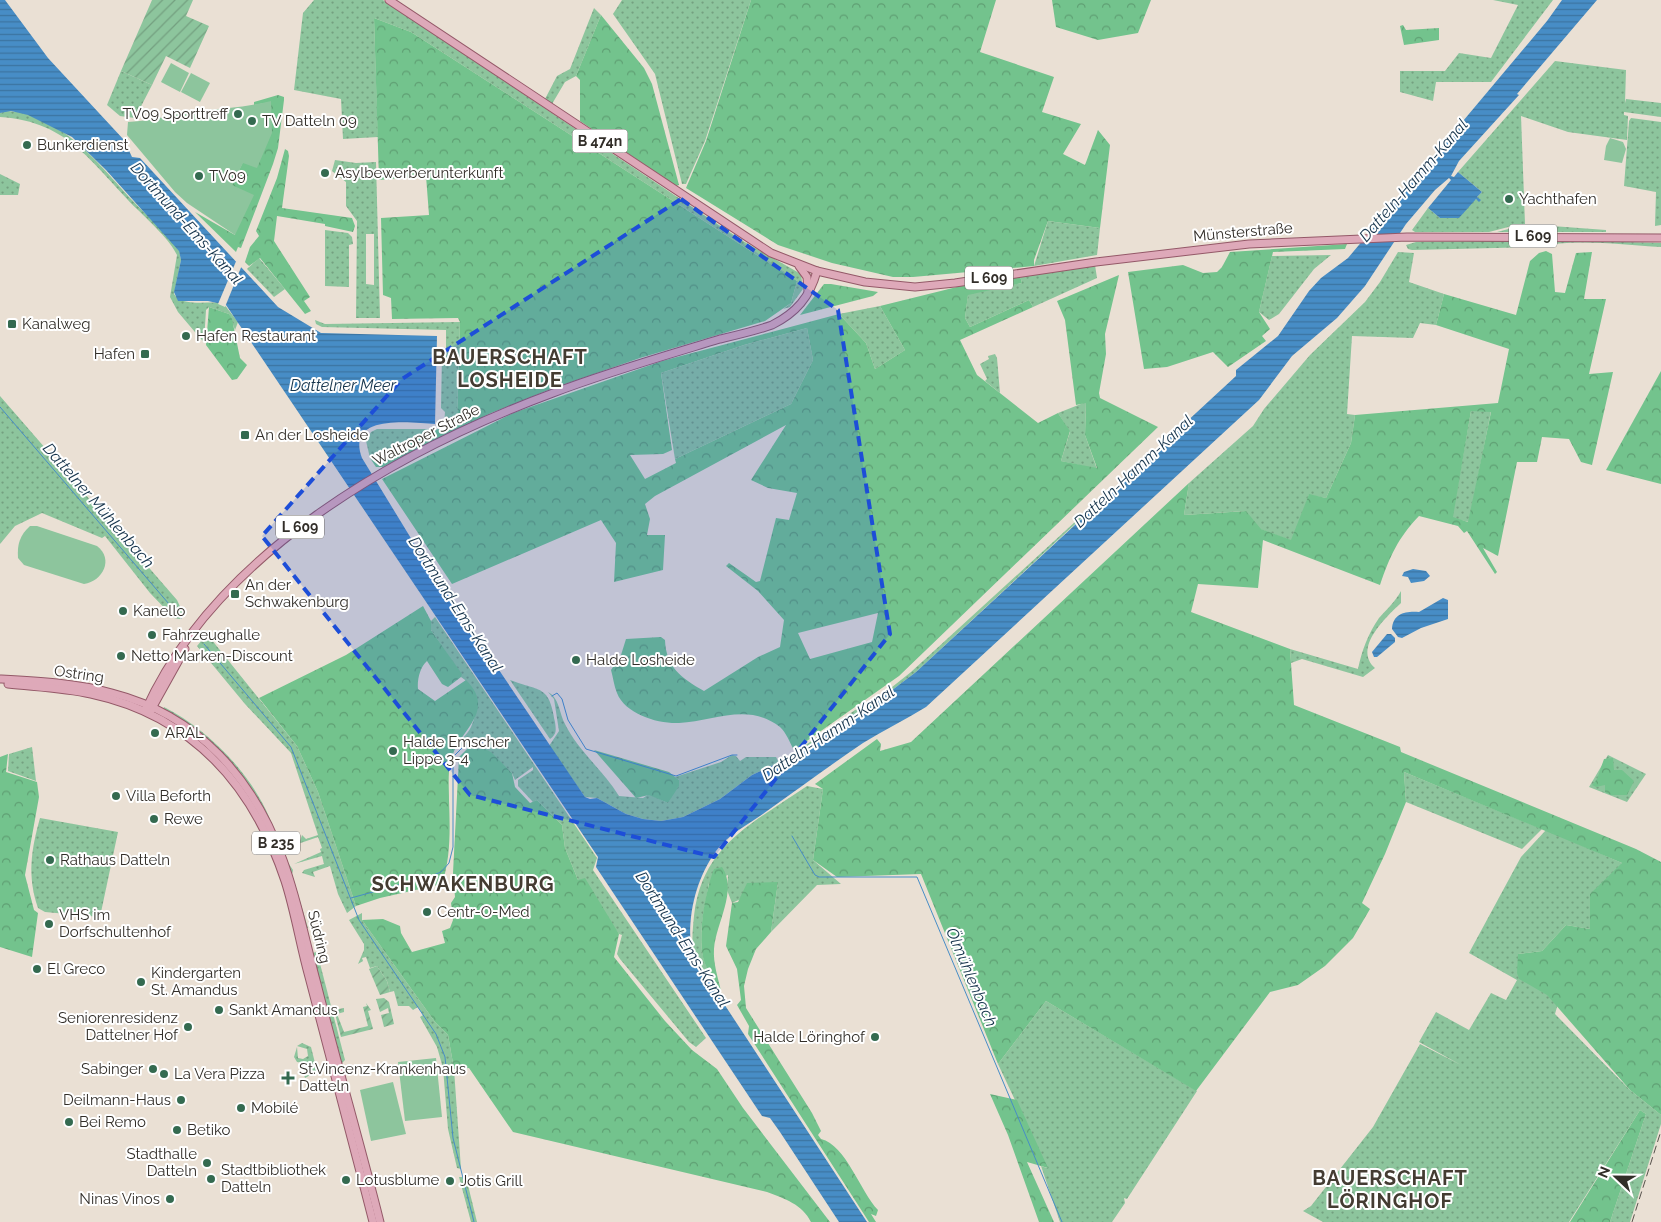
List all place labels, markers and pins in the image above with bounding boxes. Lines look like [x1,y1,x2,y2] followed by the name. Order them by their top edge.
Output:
[122,105,228,123] place label: TV09 Sporttreff
[232,108,244,120] marker: TV09 Sporttreff
[262,112,357,130] place label: TV Datteln 09
[246,115,258,127] marker: TV Datteln 09
[37,136,128,154] place label: Bunkerdienst
[21,139,33,151] marker: Bunkerdienst
[335,164,504,182] place label: Asylbewerberunterkunft
[209,167,246,185] place label: TV09
[319,167,331,179] marker: Asylbewerberunterkunft
[193,170,205,182] marker: TV09
[1519,190,1597,208] place label: Yachthafen
[1503,193,1515,205] marker: Yachthafen
[22,315,91,333] place label: Kanalweg
[6,318,18,330] marker: Kanalweg
[196,327,316,345] place label: Hafen Restaurant
[180,330,192,342] marker: Hafen Restaurant
[94,345,135,363] place label: Hafen
[139,348,151,360] marker: Hafen
[255,426,368,444] place label: An der Losheide
[239,429,251,441] marker: An der Losheide
[245,576,349,611] place label: An der Schwakenburg
[229,588,241,600] marker: An der Schwakenburg
[133,602,186,620] place label: Kanello
[117,605,129,617] marker: Kanello
[162,626,260,644] place label: Fahrzeughalle
[146,629,158,641] marker: Fahrzeughalle
[131,647,293,665] place label: Netto Marken-Discount
[115,650,127,662] marker: Netto Marken-Discount
[586,651,695,669] place label: Halde Losheide
[570,654,582,666] marker: Halde Losheide
[165,724,204,742] place label: ARAL
[149,727,161,739] marker: ARAL
[403,733,510,768] place label: Halde Emscher Lippe 3-4
[387,745,399,757] marker: Halde Emscher Lippe 3-4
[126,787,211,805] place label: Villa Beforth
[110,790,122,802] marker: Villa Beforth
[164,810,203,828] place label: Rewe
[148,813,160,825] marker: Rewe
[60,851,170,869] place label: Rathaus Datteln
[44,854,56,866] marker: Rathaus Datteln
[437,903,530,921] place label: Centr-O-Med
[59,906,172,941] place label: VHS im Dorfschultenhof
[421,906,433,918] marker: Centr-O-Med
[43,918,55,930] marker: VHS im Dorfschultenhof
[47,960,105,978] place label: El Greco
[31,963,43,975] marker: El Greco
[151,964,241,999] place label: Kindergarten St. Amandus
[135,976,147,988] marker: Kindergarten St. Amandus
[229,1001,338,1019] place label: Sankt Amandus
[213,1004,225,1016] marker: Sankt Amandus
[58,1009,179,1044] place label: Seniorenresidenz Dattelner Hof
[182,1021,194,1033] marker: Seniorenresidenz Dattelner Hof
[753,1028,866,1046] place label: Halde Löringhof
[869,1031,881,1043] marker: Halde Löringhof
[81,1060,144,1078] place label: Sabinger
[299,1060,466,1095] place label: St.Vincenz-Krankenhaus Datteln
[147,1063,159,1075] marker: Sabinger
[174,1065,265,1083] place label: La Vera Pizza
[158,1068,170,1080] marker: La Vera Pizza
[281,1071,295,1085] marker: St.Vincenz-Krankenhaus Datteln
[63,1091,171,1109] place label: Deilmann-Haus
[175,1094,187,1106] marker: Deilmann-Haus
[251,1099,299,1117] place label: Mobilé
[235,1102,247,1114] marker: Mobilé
[79,1113,146,1131] place label: Bei Remo
[63,1116,75,1128] marker: Bei Remo
[187,1121,231,1139] place label: Betiko
[171,1124,183,1136] marker: Betiko
[127,1145,197,1180] place label: Stadthalle Datteln
[201,1157,213,1169] marker: Stadthalle Datteln
[221,1161,326,1196] place label: Stadtbibliothek Datteln
[356,1171,440,1189] place label: Lotusblume
[460,1172,524,1190] place label: Jotis Grill
[205,1173,217,1185] marker: Stadtbibliothek Datteln
[340,1174,352,1186] marker: Lotusblume
[444,1175,456,1187] marker: Jotis Grill
[79,1190,160,1208] place label: Ninas Vinos
[164,1193,176,1205] marker: Ninas Vinos

